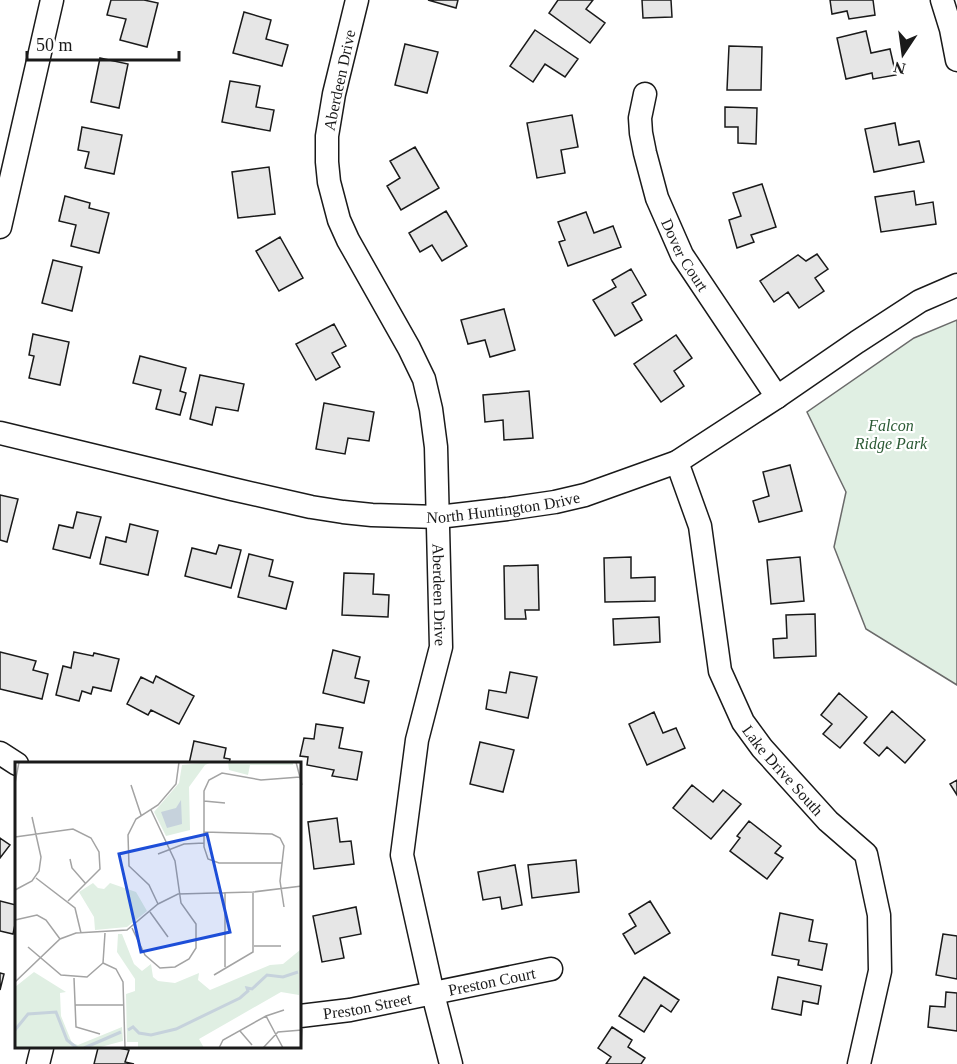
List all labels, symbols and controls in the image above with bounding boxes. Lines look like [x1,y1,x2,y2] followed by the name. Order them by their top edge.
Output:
[27,24,178,62] scale bar
[873,24,933,84] north arrow
[321,28,358,132] street label: Aberdeen Drive
[36,35,73,55] text: 50 m
[892,58,907,78] text: N
[658,216,712,295] street label: Dover Court
[854,417,928,453] park label: Falcon Ridge Park
[426,488,582,526] street label: North Huntington Drive
[429,543,449,646] street label: Aberdeen Drive
[739,722,827,819] street label: Lake Drive South
[15,762,302,1049] inset map
[447,964,537,999] street label: Preston Court
[322,990,413,1022] street label: Preston Street

